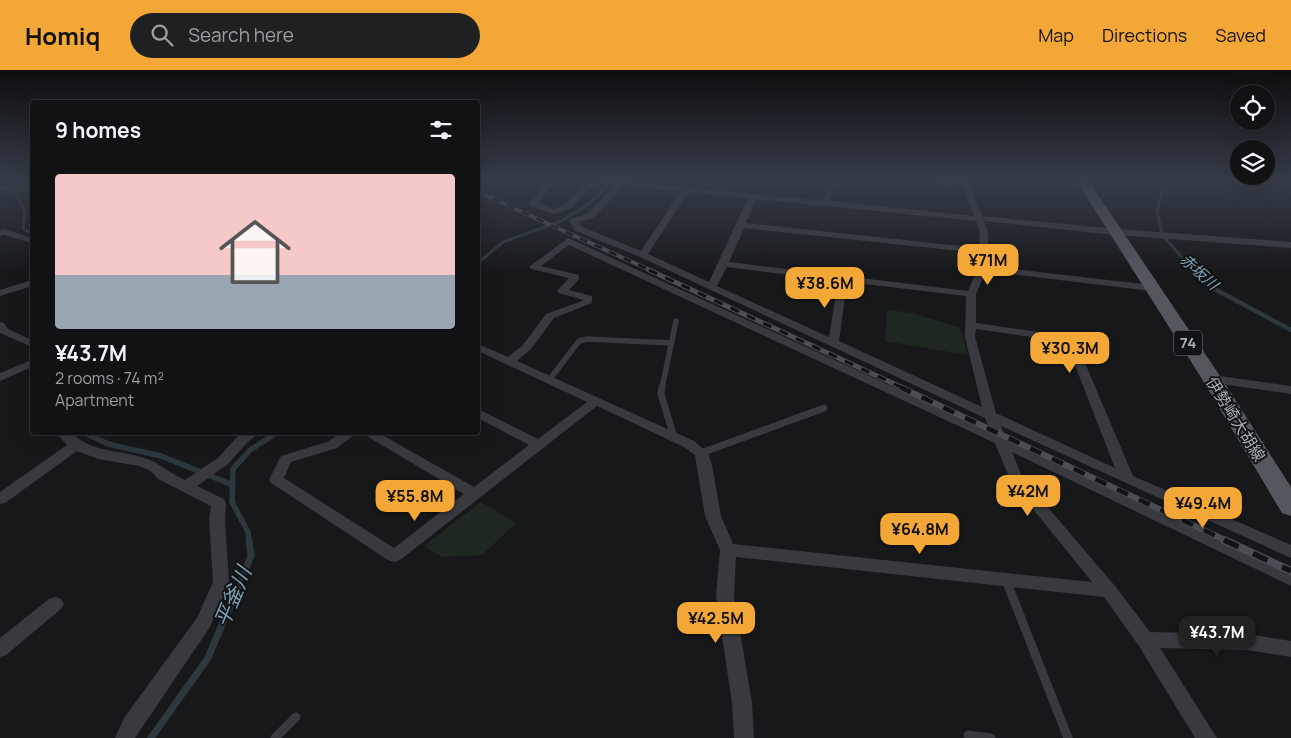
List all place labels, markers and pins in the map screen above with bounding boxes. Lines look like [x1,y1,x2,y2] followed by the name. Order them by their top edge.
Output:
[958,244,1018,286] pin: ¥71M
[784,266,866,309] pin: ¥38.6M
[1029,332,1111,374] pin: ¥30.3M
[998,474,1058,517] pin: ¥42M
[374,480,456,522] pin: ¥55.8M
[1162,486,1244,529] pin: ¥49.4M
[879,512,961,555] pin: ¥64.8M
[675,602,757,644] pin: ¥42.5M
[1176,616,1258,658] pin: ¥43.7M

